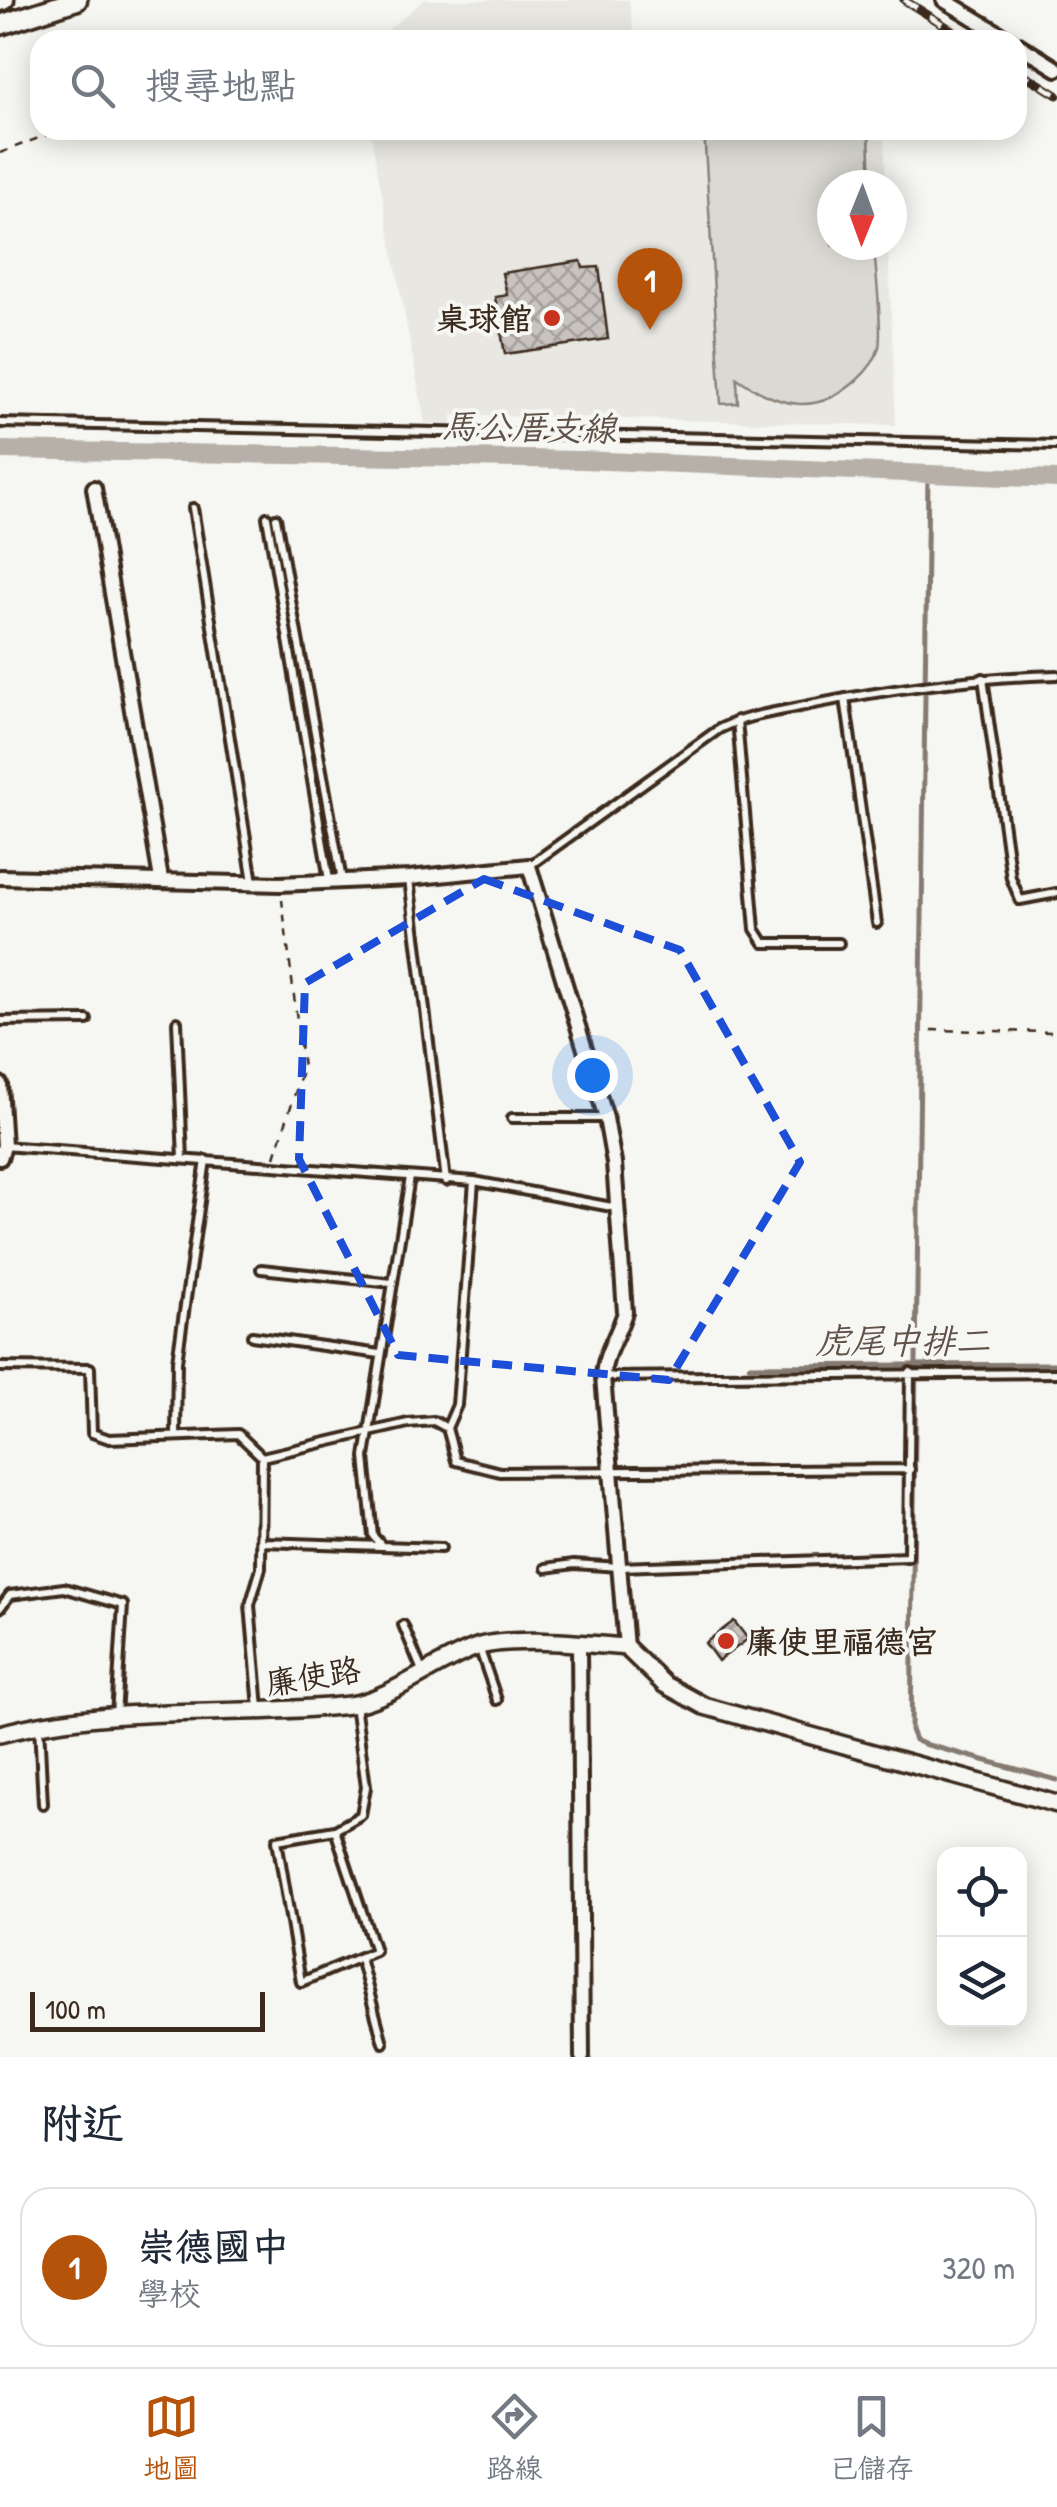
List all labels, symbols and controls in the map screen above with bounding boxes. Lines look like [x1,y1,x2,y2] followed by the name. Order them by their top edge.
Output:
[30,30,1027,140] search box
[65,58,120,113] icon: search
[145,59,297,111] text: 搜尋地點
[817,170,907,260] north arrow
[618,248,682,330] pin: 1
[436,297,532,340] place label: 桌球館
[541,307,563,329] marker: 桌球館
[441,402,619,452] water label: 馬公厝支線
[567,1050,618,1101] your location
[815,1317,991,1364] water label: 虎尾中排二
[746,1620,938,1663] place label: 廉使里福德宮
[715,1630,737,1652] marker: 廉使里福德宮
[262,1647,364,1705] street label: 廉使路
[937,1847,1027,2027] map controls
[937,1847,1027,1937] button: locate
[937,1937,1027,2027] button: layers
[30,1987,265,2032] scale bar
[45,1990,106,2028] text: 100 m
[40,2094,124,2151] text: 附近
[137,2220,289,2272] text: 崇德國中
[69,2246,80,2289] text: 1
[942,2246,1015,2289] text: 320 m
[137,2272,201,2315] text: 學校
[143,2389,200,2487] tab: 地圖
[486,2389,543,2487] tab: 路線
[829,2389,914,2487] tab: 已儲存

